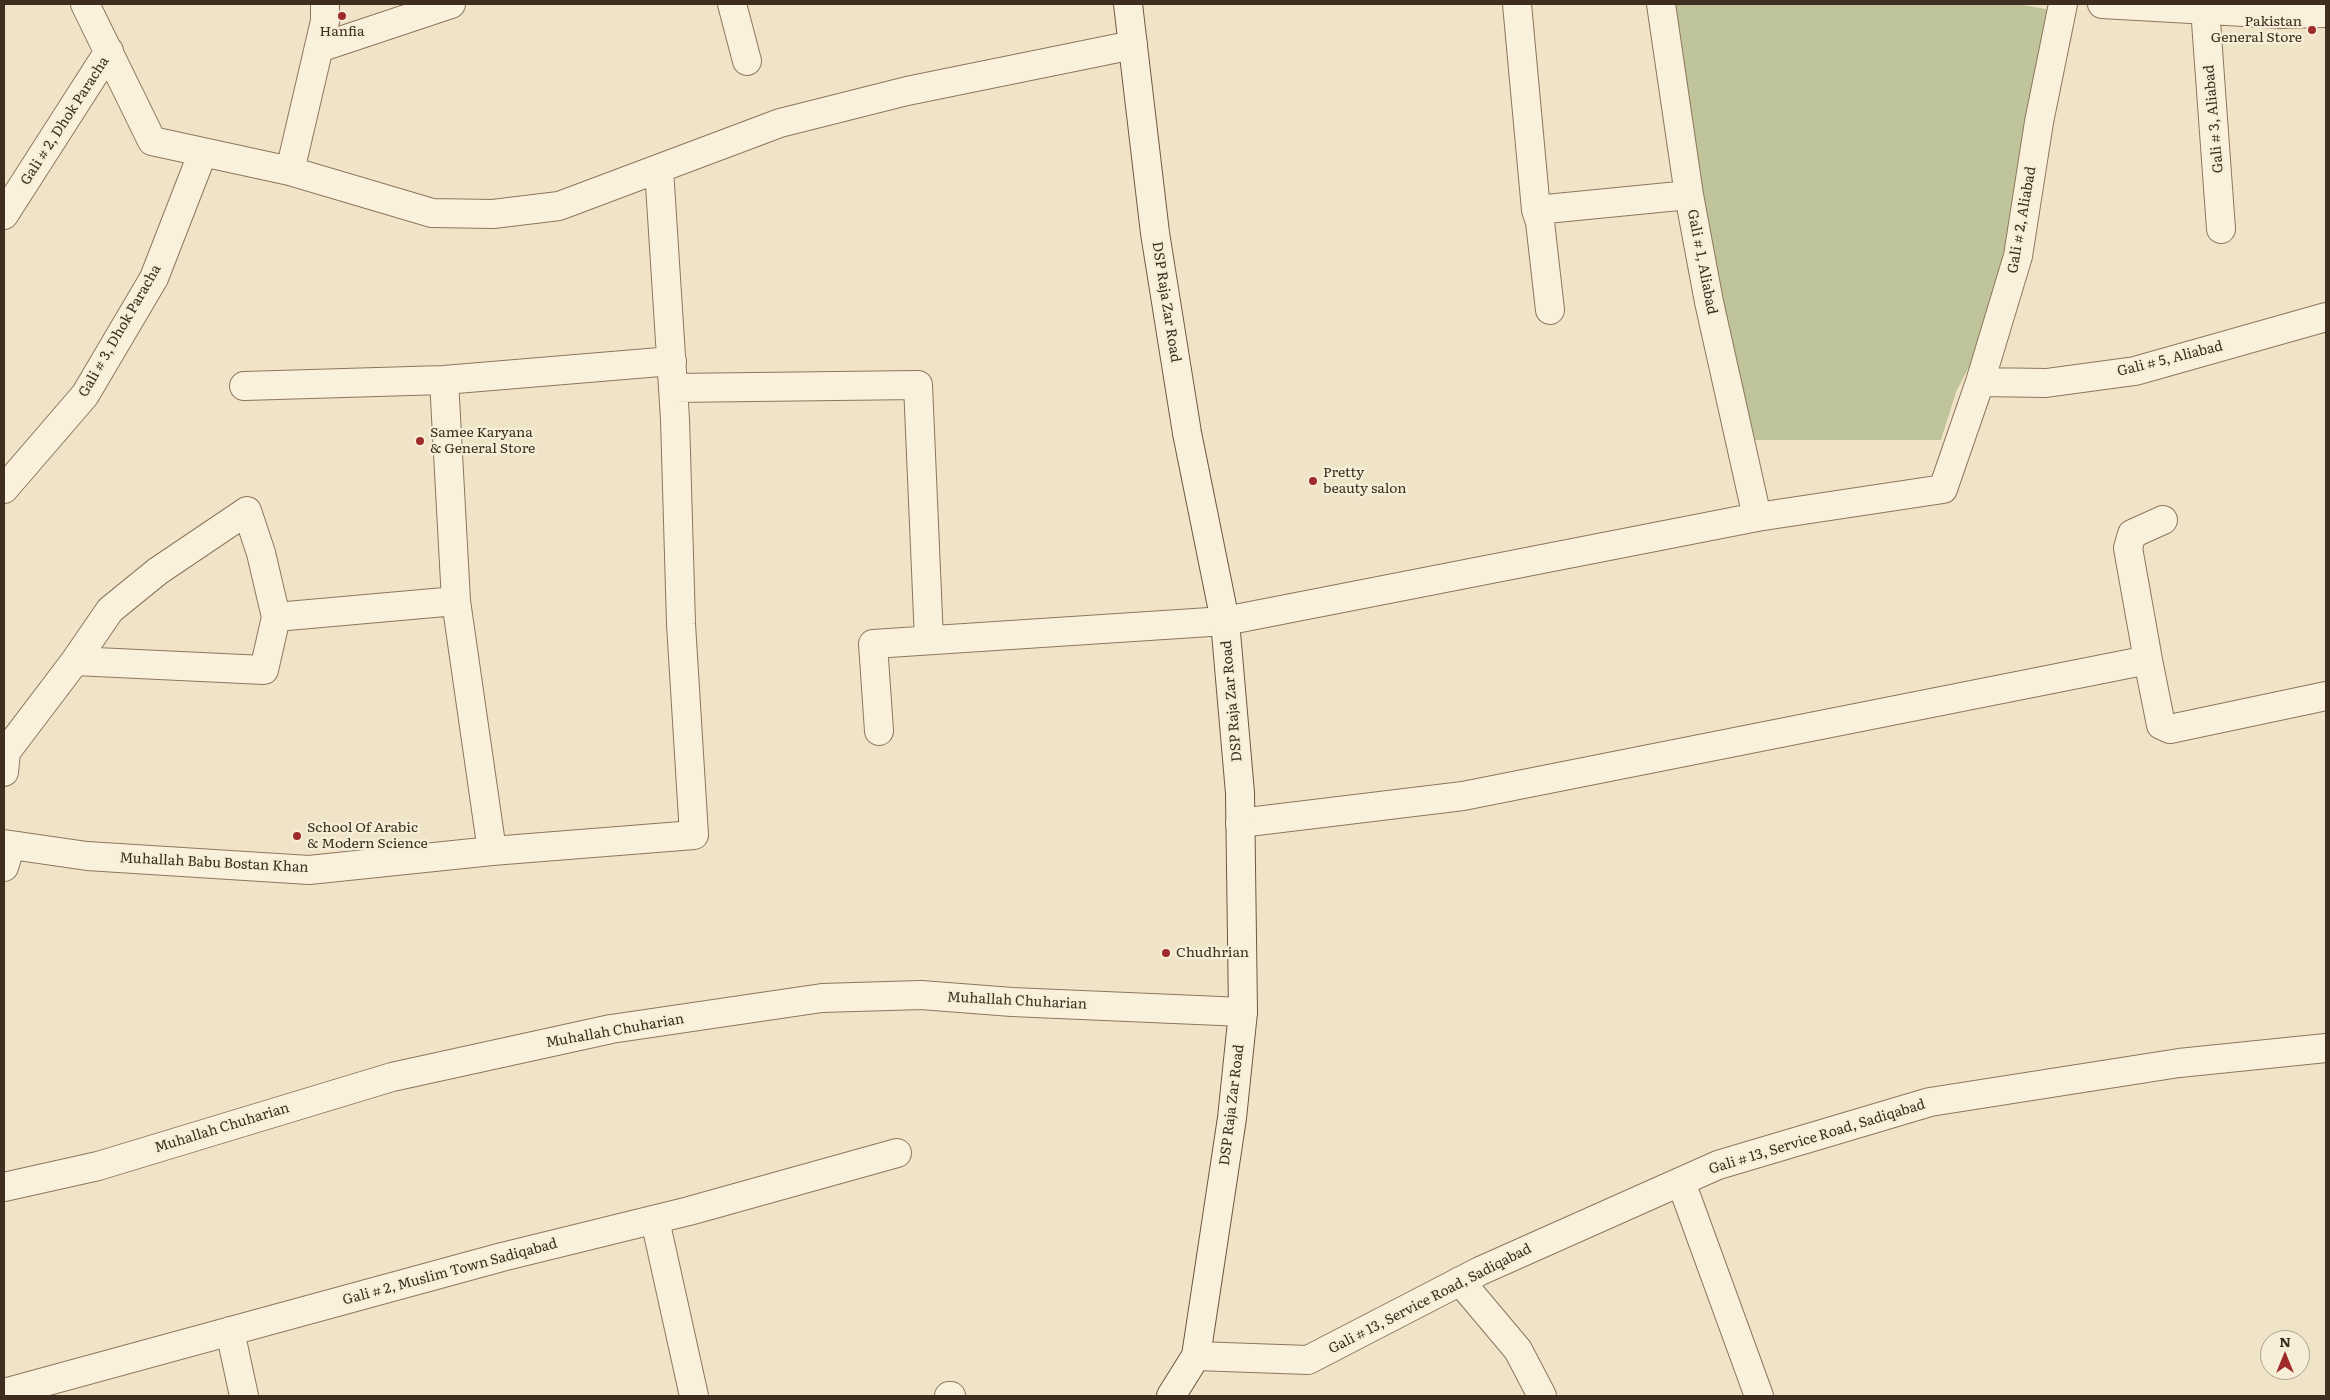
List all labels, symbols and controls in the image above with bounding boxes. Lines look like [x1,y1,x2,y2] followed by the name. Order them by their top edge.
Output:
[336,10,348,22] marker: Hanfia
[2211,14,2302,46] place label: Pakistan General Store
[320,24,364,40] place label: Hanfia
[2306,24,2318,36] marker: Pakistan General Store
[17,54,113,188] street label: Gali # 2, Dhok Paracha
[2201,64,2227,174] street label: Gali # 3, Aliabad
[2004,165,2040,275] street label: Gali # 2, Aliabad
[1684,208,1720,316] street label: Gali # 1, Aliabad
[1148,240,1184,364] street label: DSP Raja Zar Road
[75,262,165,400] street label: Gali # 3, Dhok Paracha
[2115,338,2225,380] street label: Gali # 5, Aliabad
[430,425,535,458] place label: Samee Karyana & General Store
[414,435,426,447] marker: Samee Karyana & General Store
[1323,465,1407,498] place label: Pretty beauty salon
[1307,475,1319,487] marker: Pretty beauty salon
[1218,639,1246,763] street label: DSP Raja Zar Road
[307,820,428,852] place label: School Of Arabic & Modern Science
[291,830,303,842] marker: School Of Arabic & Modern Science
[119,850,309,876] street label: Muhallah Babu Bostan Khan
[1176,945,1249,961] place label: Chudhrian
[1160,947,1172,959] marker: Chudhrian
[947,989,1087,1013] street label: Muhallah Chuharian
[545,1011,685,1051] street label: Muhallah Chuharian
[1216,1043,1248,1167] street label: DSP Raja Zar Road
[1707,1096,1927,1178] street label: Gali # 13, Service Road, Sadiqabad
[153,1099,291,1157] street label: Muhallah Chuharian
[341,1235,559,1309] street label: Gali # 2, Muslim Town Sadiqabad
[1326,1240,1534,1358] street label: Gali # 13, Service Road, Sadiqabad
[2260,1330,2310,1380] north arrow
[2279,1331,2291,1351] text: N

